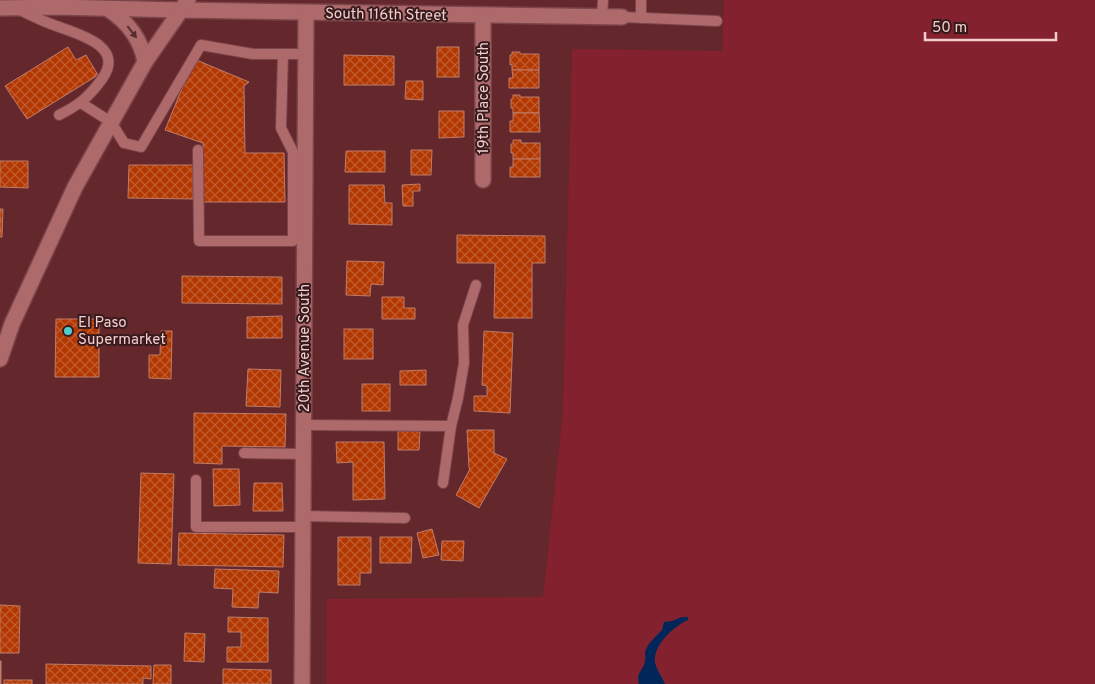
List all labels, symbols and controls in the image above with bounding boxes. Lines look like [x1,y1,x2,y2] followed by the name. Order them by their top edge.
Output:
[325,5,447,26] street label: South 116th Street
[925,10,1056,42] scale bar
[932,19,967,38] text: 50 m
[127,25,138,38] one-way arrow
[475,42,494,154] street label: 19th Place South
[296,284,315,412] street label: 20th Avenue South
[78,314,166,350] place label: El Paso Supermarket
[62,325,74,337] marker: El Paso Supermarket

